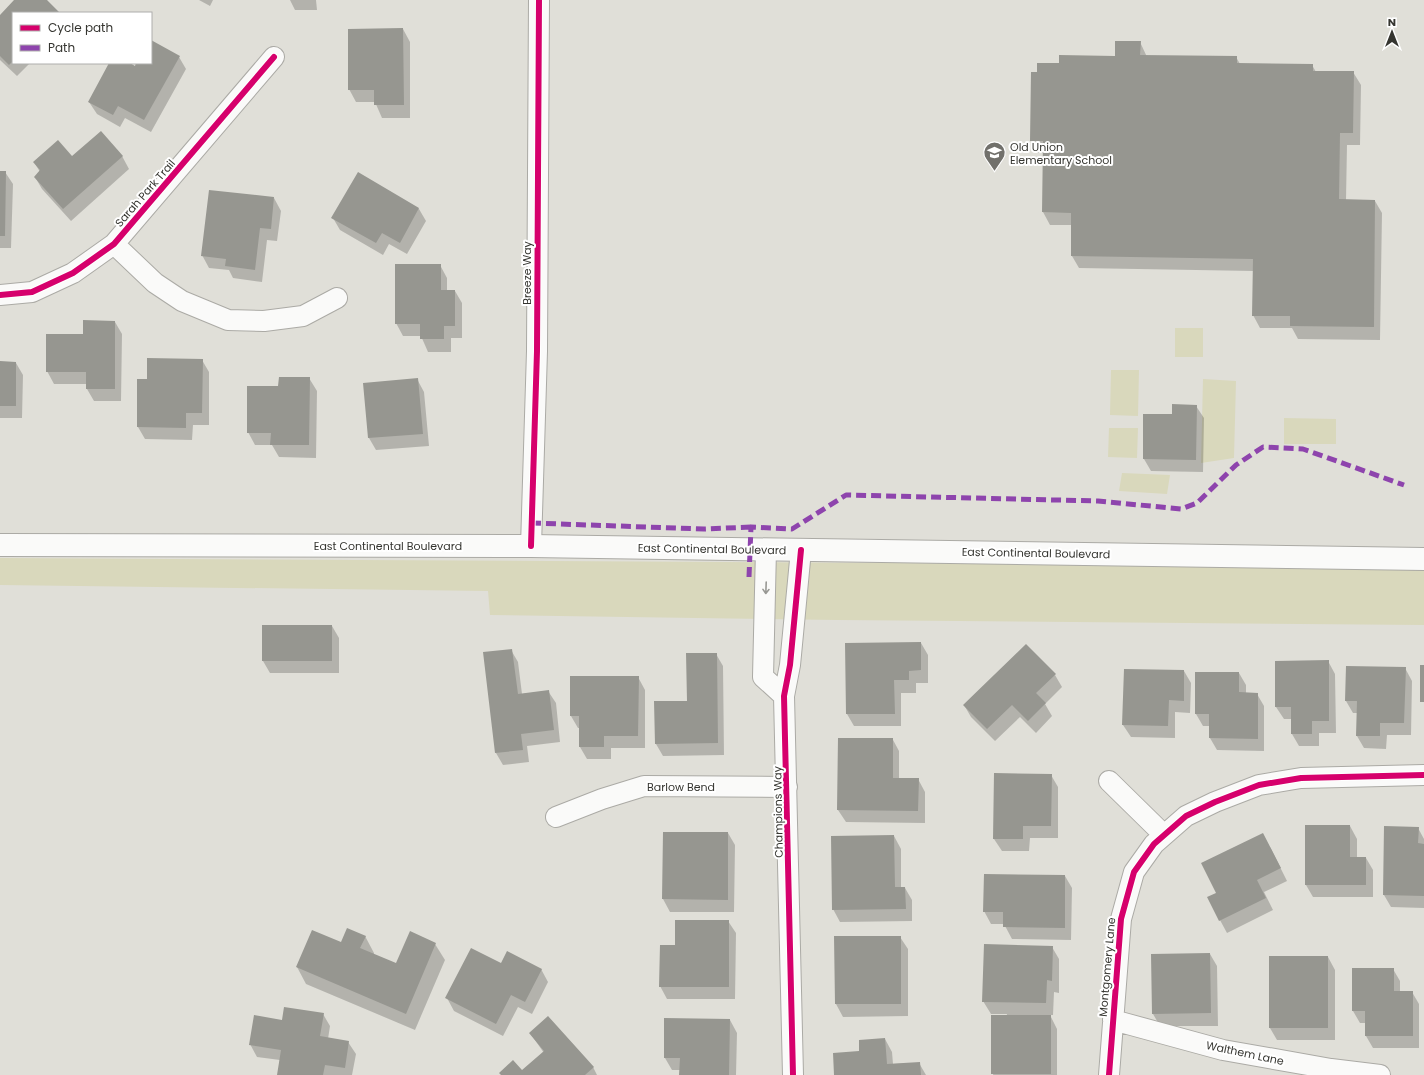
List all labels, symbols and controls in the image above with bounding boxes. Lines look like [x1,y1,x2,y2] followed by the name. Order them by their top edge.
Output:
[12,12,152,64] legend
[1372,12,1412,52] north arrow
[1388,14,1396,30] text: N
[48,19,113,36] text: Cycle path
[48,39,75,56] text: Path
[1010,139,1112,168] place label: Old Union Elementary School
[981,140,1007,173] school or university icon: Old Union Elementary School
[111,156,179,230] street label: Sarah Park Trail
[519,240,535,305] street label: Breeze Way
[314,538,462,554] street label: East Continental Boulevard
[638,540,786,558] street label: East Continental Boulevard
[962,544,1110,562] street label: East Continental Boulevard
[762,581,770,594] one-way arrow
[769,765,787,858] street label: Champions Way
[647,779,715,795] street label: Barlow Bend
[1095,917,1119,1017] street label: Montgomery Lane
[1205,1037,1286,1069] street label: Walthem Lane

